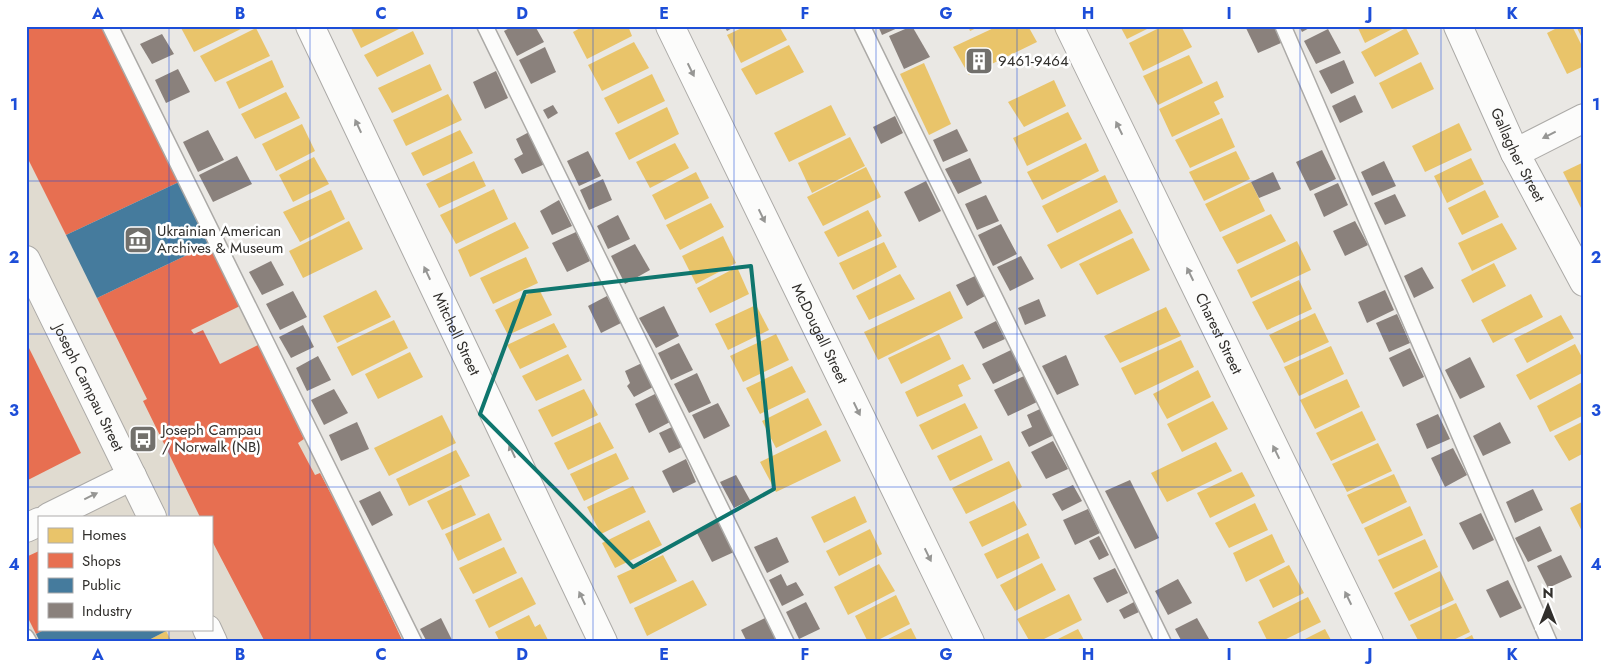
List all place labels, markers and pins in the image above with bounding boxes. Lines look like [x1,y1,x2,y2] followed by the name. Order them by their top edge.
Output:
[964,46,994,76] building icon: 9461-9464
[998,50,1069,72] place label: 9461-9464
[157,220,283,259] place label: Ukrainian American Archives & Museum
[123,225,153,255] museum icon: Ukrainian American Archives & Museum
[160,419,261,458] place label: Joseph Campau / Norwalk (NB)
[128,424,158,454] bus stop icon: Joseph Campau / Norwalk (NB)

